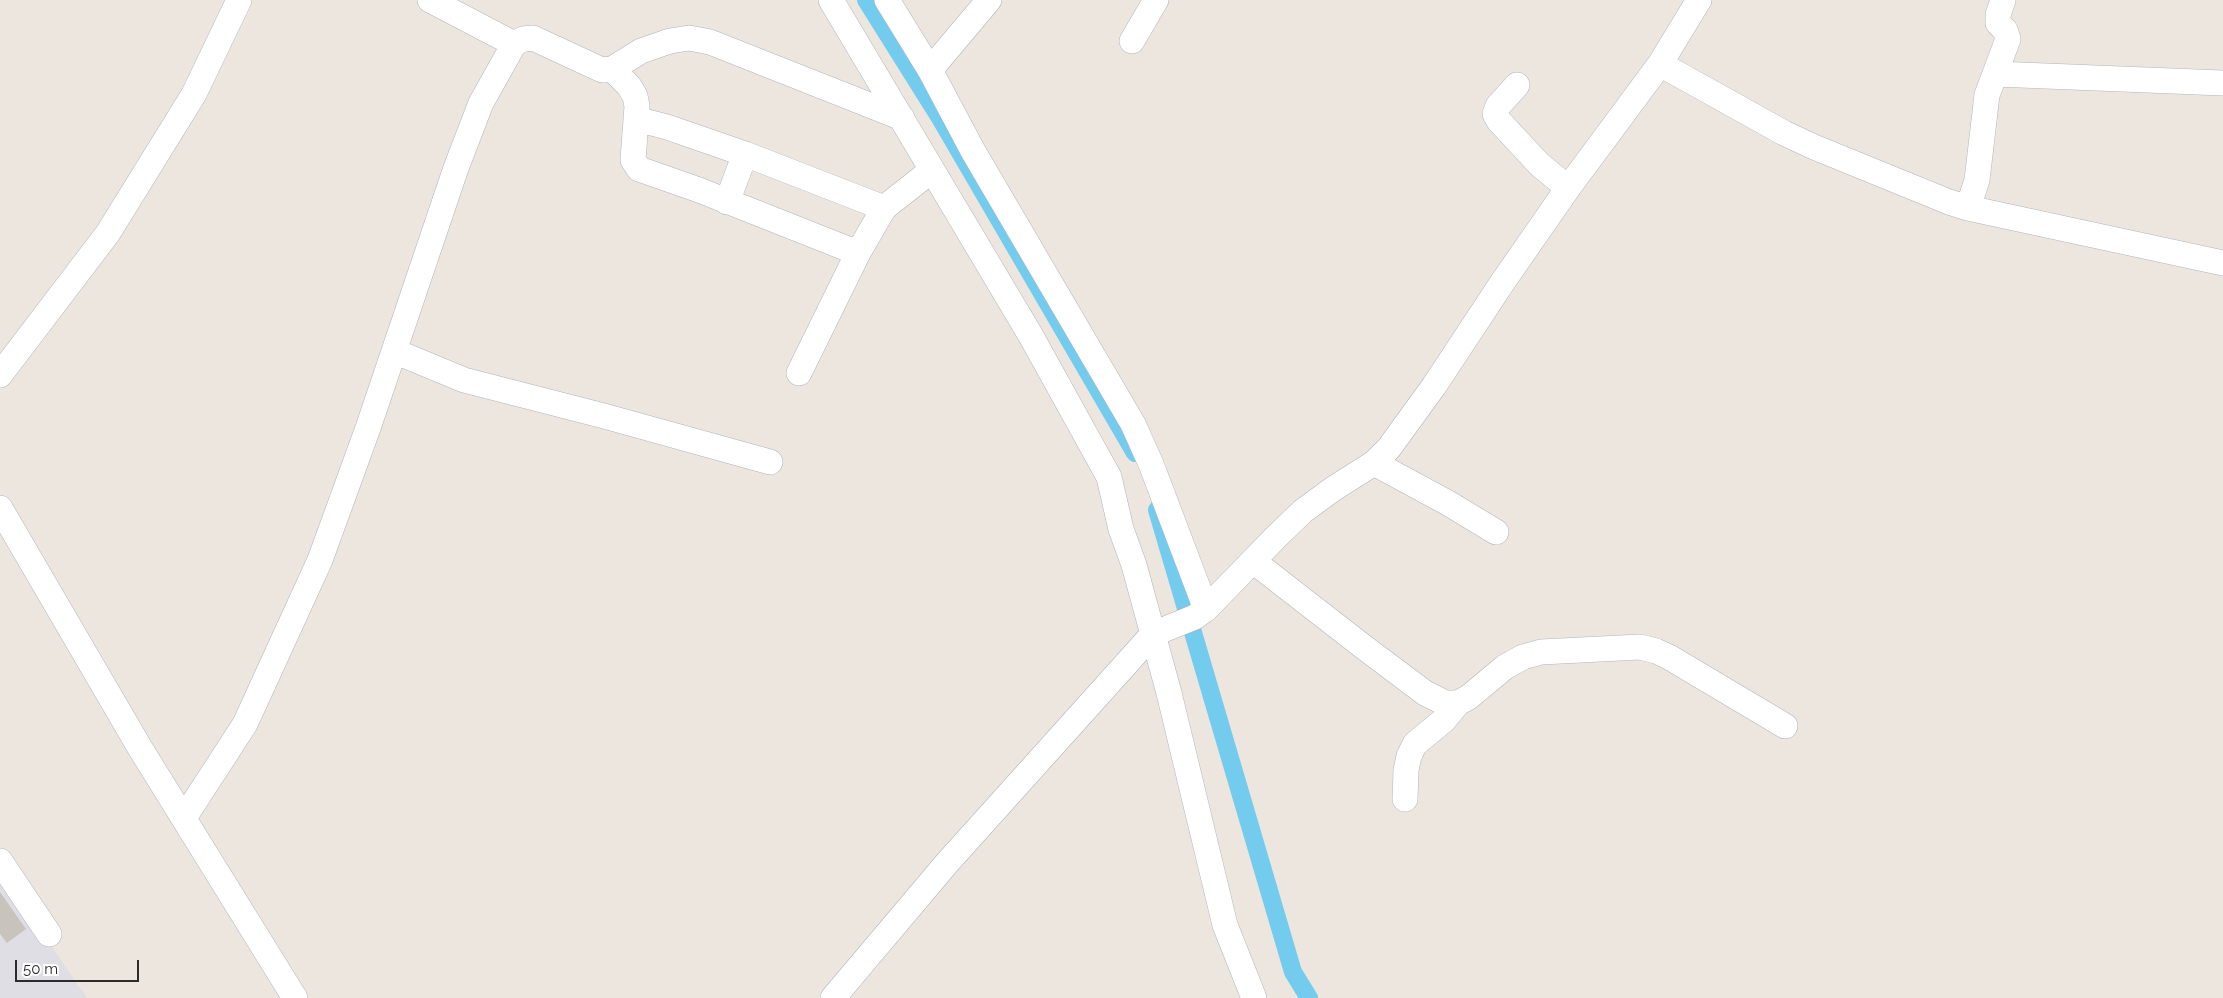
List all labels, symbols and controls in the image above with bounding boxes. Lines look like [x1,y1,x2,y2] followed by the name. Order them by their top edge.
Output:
[18,950,141,982] scale bar
[23,960,58,978] text: 50 m

